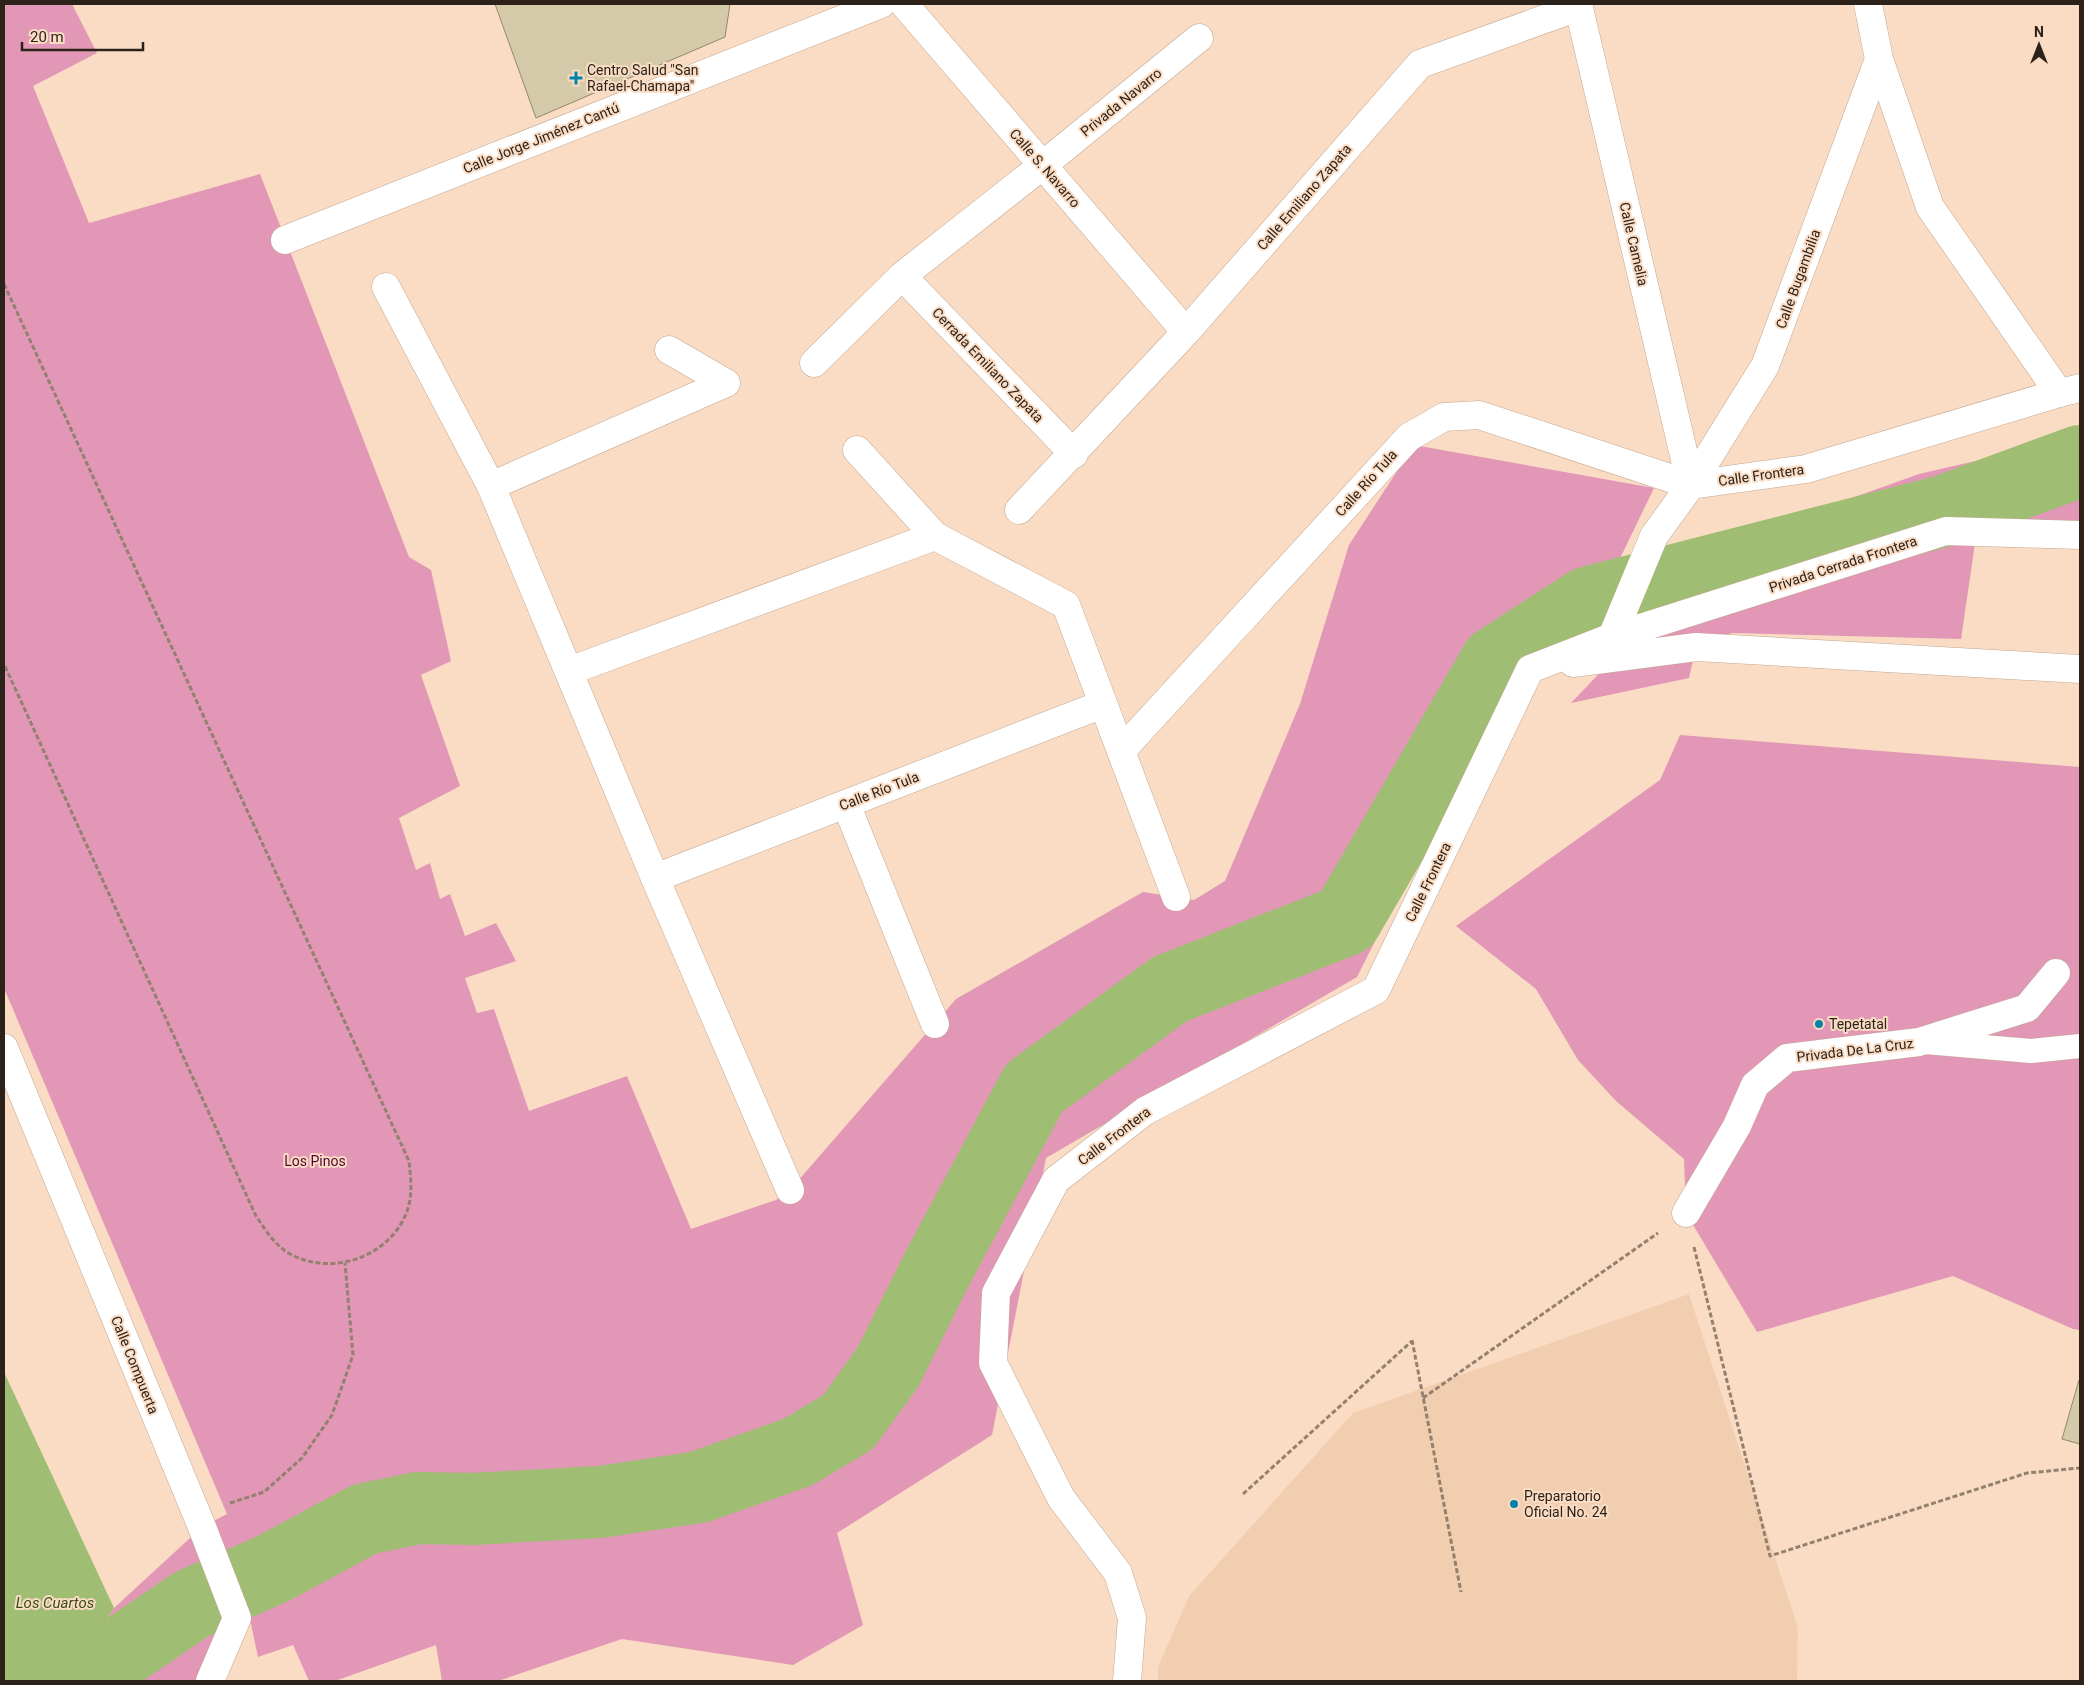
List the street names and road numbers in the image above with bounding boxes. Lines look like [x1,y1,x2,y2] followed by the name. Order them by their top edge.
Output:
[1077,65,1165,139] street label: Privada Navarro
[461,99,621,177] street label: Calle Jorge Jiménez Cantú
[1006,125,1084,211] street label: Calle S. Navarro
[1254,141,1354,253] street label: Calle Emiliano Zapata
[1617,201,1651,287] street label: Calle Camelia
[1773,227,1823,331] street label: Calle Bugambilia
[929,304,1047,426] street label: Cerrada Emiliano Zapata
[1332,446,1400,520] street label: Calle Río Tula
[1717,461,1805,489] street label: Calle Frontera
[1767,533,1919,595] street label: Privada Cerrada Frontera
[837,768,921,814] street label: Calle Río Tula
[1402,840,1454,924] street label: Calle Frontera
[1796,1035,1914,1065] street label: Privada De La Cruz
[1075,1104,1153,1168] street label: Calle Frontera
[108,1314,162,1416] street label: Calle Compuerta

